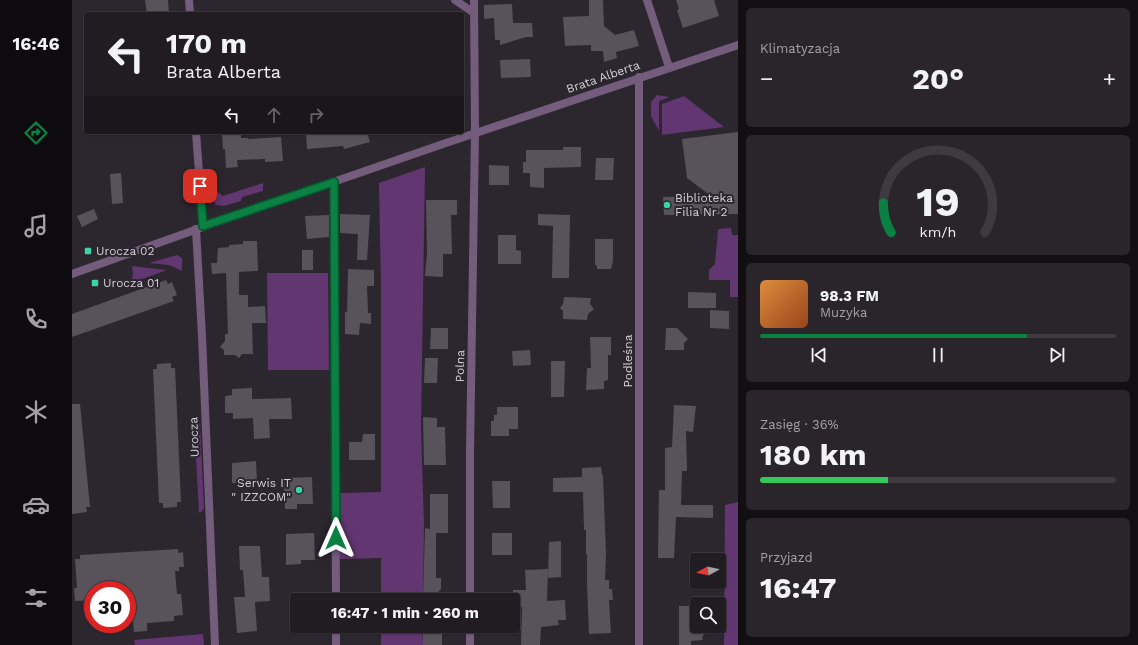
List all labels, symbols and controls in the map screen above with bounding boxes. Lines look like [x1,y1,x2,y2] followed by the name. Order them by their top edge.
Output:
[166,27,247,60] text: 170 m
[100,28,152,80] icon: left
[13,33,60,54] text: 16:46
[760,41,840,56] text: Klimatyzacja
[564,58,642,96] street label: Brata Alberta
[166,61,281,82] text: Brata Alberta
[912,61,964,96] text: 20°
[760,66,773,91] text: −
[1103,66,1116,91] text: +
[221,104,243,126] icon: left
[263,104,285,126] icon: ahead
[305,104,327,126] icon: right
[22,119,50,147] icon: directions
[183,169,217,203] pin
[189,175,211,197] icon: arrive
[916,177,960,226] text: 19
[675,191,733,219] place label: Biblioteka Filia Nr 2
[662,200,672,210] marker: Biblioteka Filia Nr 2
[22,212,50,240] icon: music
[920,224,956,240] text: km/h
[96,244,155,258] place label: Urocza 02
[83,246,93,256] marker: Urocza 02
[103,276,159,290] place label: Urocza 01
[90,278,100,288] marker: Urocza 01
[820,287,879,305] text: 98.3 FM
[22,305,50,333] icon: phone
[820,305,867,320] text: Muzyka
[621,334,635,388] street label: Podleśna
[808,344,830,366] icon: previous
[927,344,949,366] icon: pause
[1046,344,1068,366] icon: next
[453,350,467,382] street label: Polna
[22,398,50,426] icon: climate
[186,416,202,457] street label: Urocza
[760,417,839,432] text: Zasięg · 36%
[760,437,867,472] text: 180 km
[231,476,291,504] place label: Serwis IT " IZZCOM"
[294,485,304,495] marker: Serwis IT " IZZCOM"
[22,491,50,519] icon: car
[315,517,357,559] position arrow
[760,550,813,565] text: Przyjazd
[690,553,726,589] north arrow
[690,553,726,633] map controls
[760,570,837,605] text: 16:47
[84,581,136,633] speed limit sign: 30
[22,584,50,612] icon: filters
[690,597,726,633] button: search
[331,604,479,622] text: 16:47 · 1 min · 260 m

